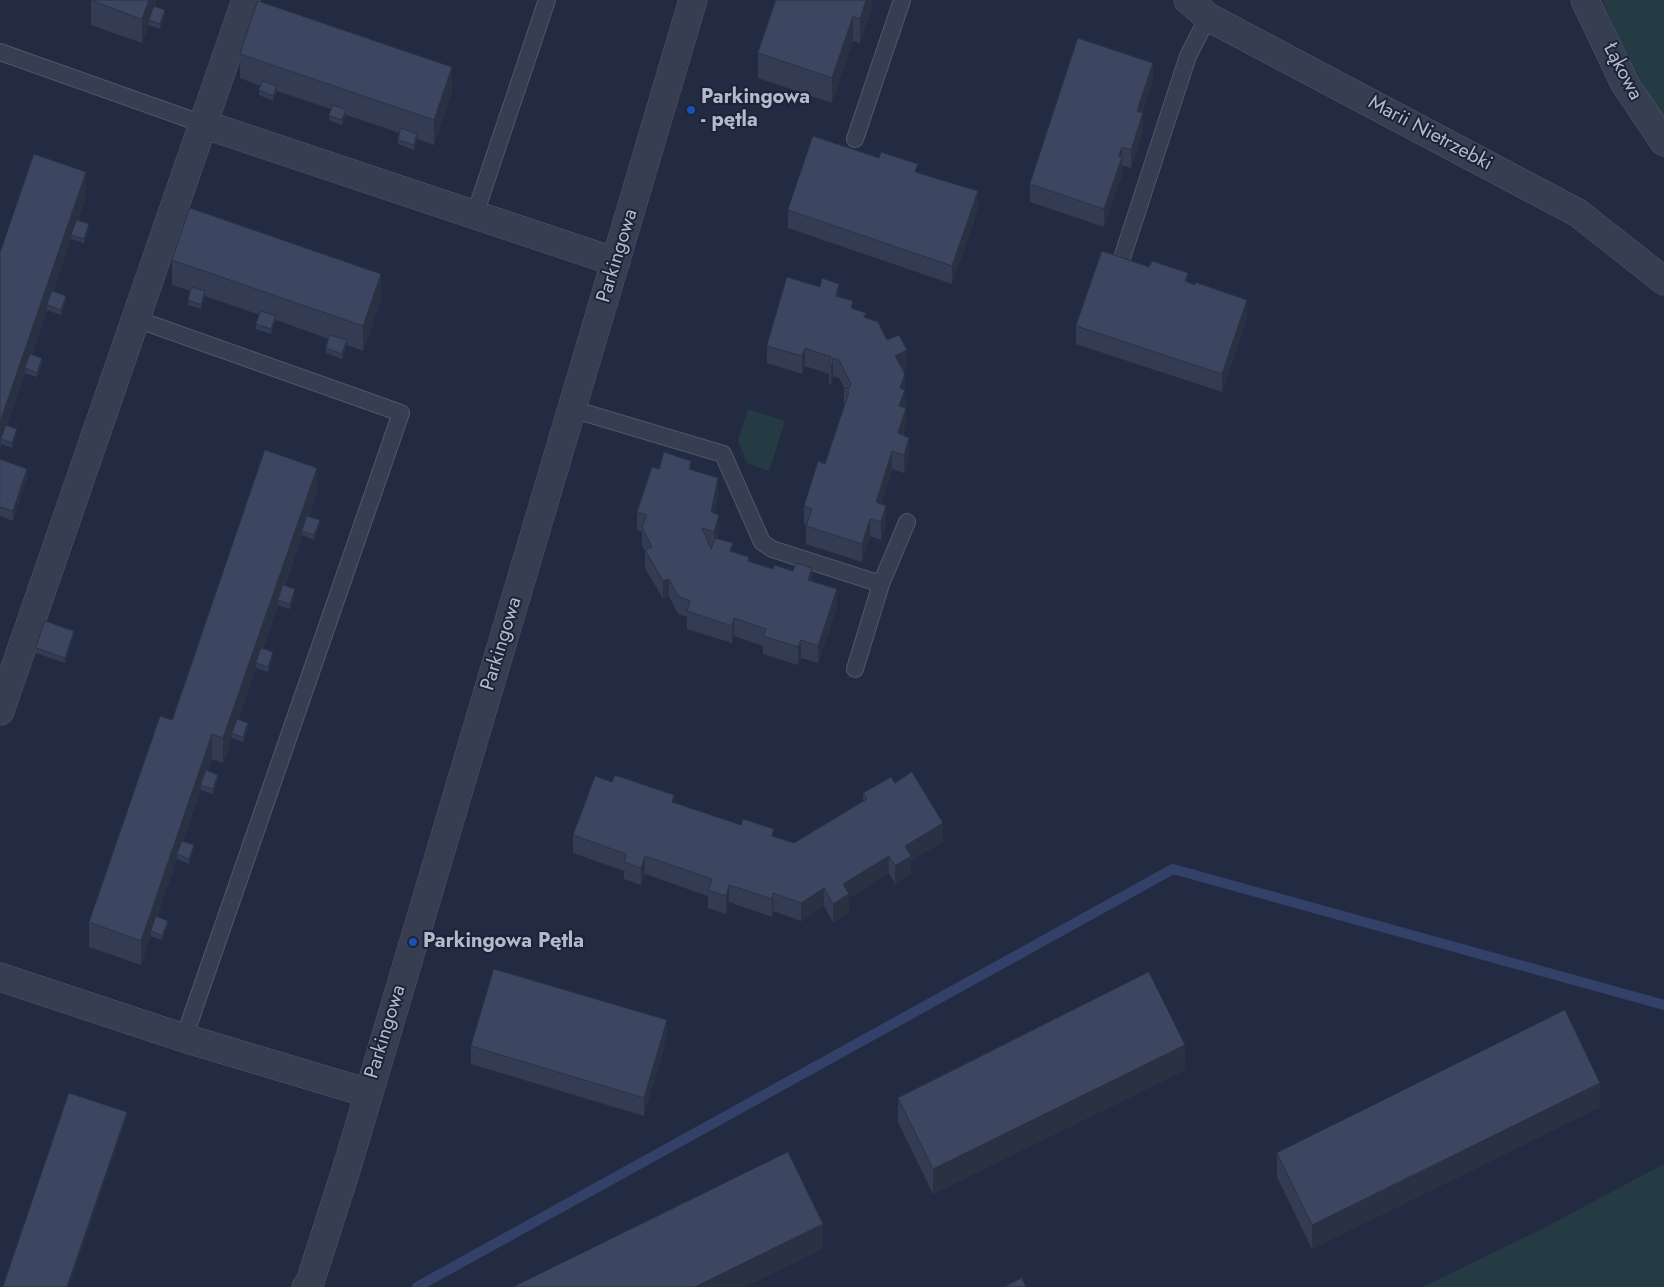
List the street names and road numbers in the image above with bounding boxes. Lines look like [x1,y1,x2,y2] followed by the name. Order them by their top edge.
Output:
[1597,39,1647,105] street label: Łąkowa
[1364,91,1496,177] street label: Marii Nietrzebki
[592,206,644,306] street label: Parkingowa
[476,594,528,694] street label: Parkingowa
[360,982,412,1082] street label: Parkingowa

